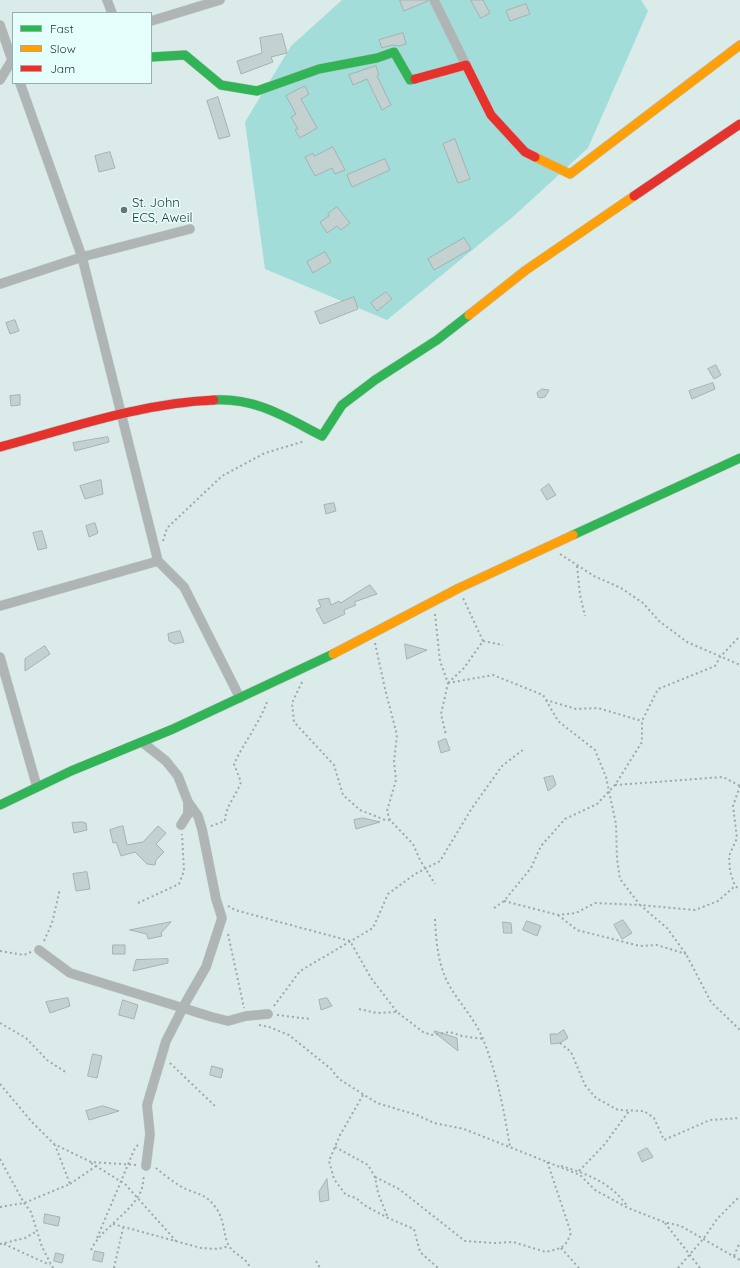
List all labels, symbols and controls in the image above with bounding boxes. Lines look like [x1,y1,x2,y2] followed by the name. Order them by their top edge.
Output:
[12,12,152,84] legend
[50,21,74,36] text: Fast
[50,41,76,56] text: Slow
[50,61,75,76] text: Jam
[132,195,192,226] place label: St. John ECS, Aweil
[119,205,129,215] marker: St. John ECS, Aweil

